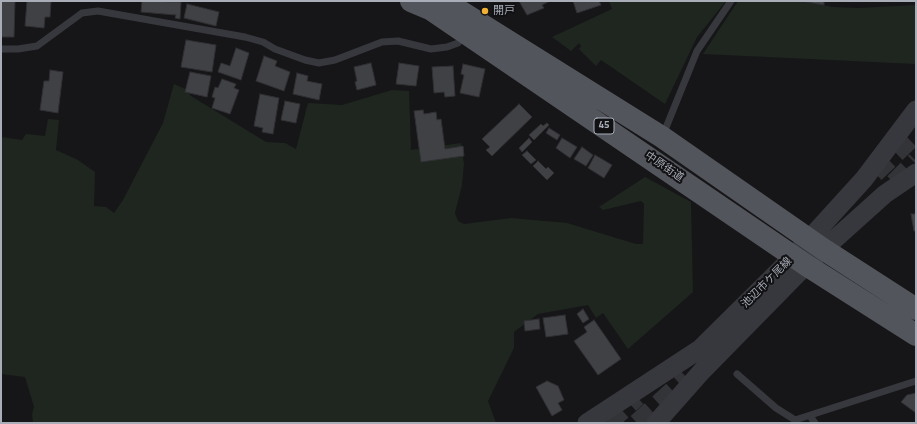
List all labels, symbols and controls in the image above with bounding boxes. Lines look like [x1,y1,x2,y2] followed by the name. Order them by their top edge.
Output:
[493,4,515,18] place label: 開戸
[480,6,490,16] marker: 開戸
[594,118,614,134] road number: 45
[642,149,686,185] street label: 中原街道
[739,255,795,311] street label: 池辺市ケ尾線

